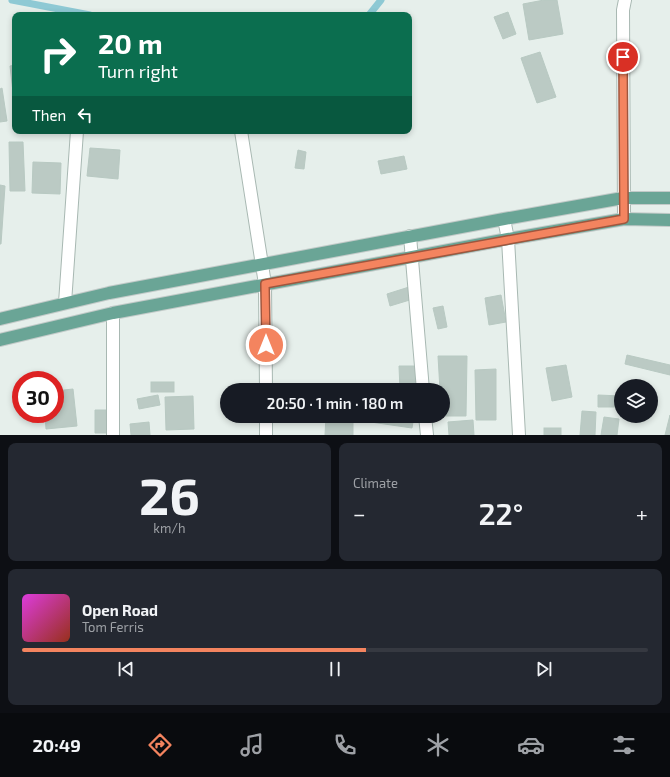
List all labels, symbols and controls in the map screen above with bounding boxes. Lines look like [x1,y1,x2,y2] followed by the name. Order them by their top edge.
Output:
[98,26,163,60] text: 20 m
[32,28,84,80] icon: right
[606,40,640,74] pin
[612,46,634,68] icon: arrive
[98,60,178,82] text: Turn right
[74,104,96,126] icon: left
[32,106,66,124] text: Then
[245,324,287,366] position arrow
[12,371,64,423] speed limit sign: 30
[614,379,658,423] map controls
[614,379,658,423] button: layers
[267,394,403,412] text: 20:50 · 1 min · 180 m
[139,463,200,525] text: 26
[353,475,398,491] text: Climate
[478,495,523,531] text: 22°
[353,500,366,526] text: −
[636,500,648,526] text: +
[153,520,186,536] text: km/h
[82,601,158,619] text: Open Road
[82,619,144,635] text: Tom Ferris
[115,658,137,680] icon: previous
[324,658,346,680] icon: pause
[533,658,555,680] icon: next
[146,731,174,759] icon: directions
[238,731,266,759] icon: music
[331,731,359,759] icon: phone
[424,731,452,759] icon: climate
[517,731,545,759] icon: car
[610,731,638,759] icon: filters
[32,734,81,756] text: 20:49

